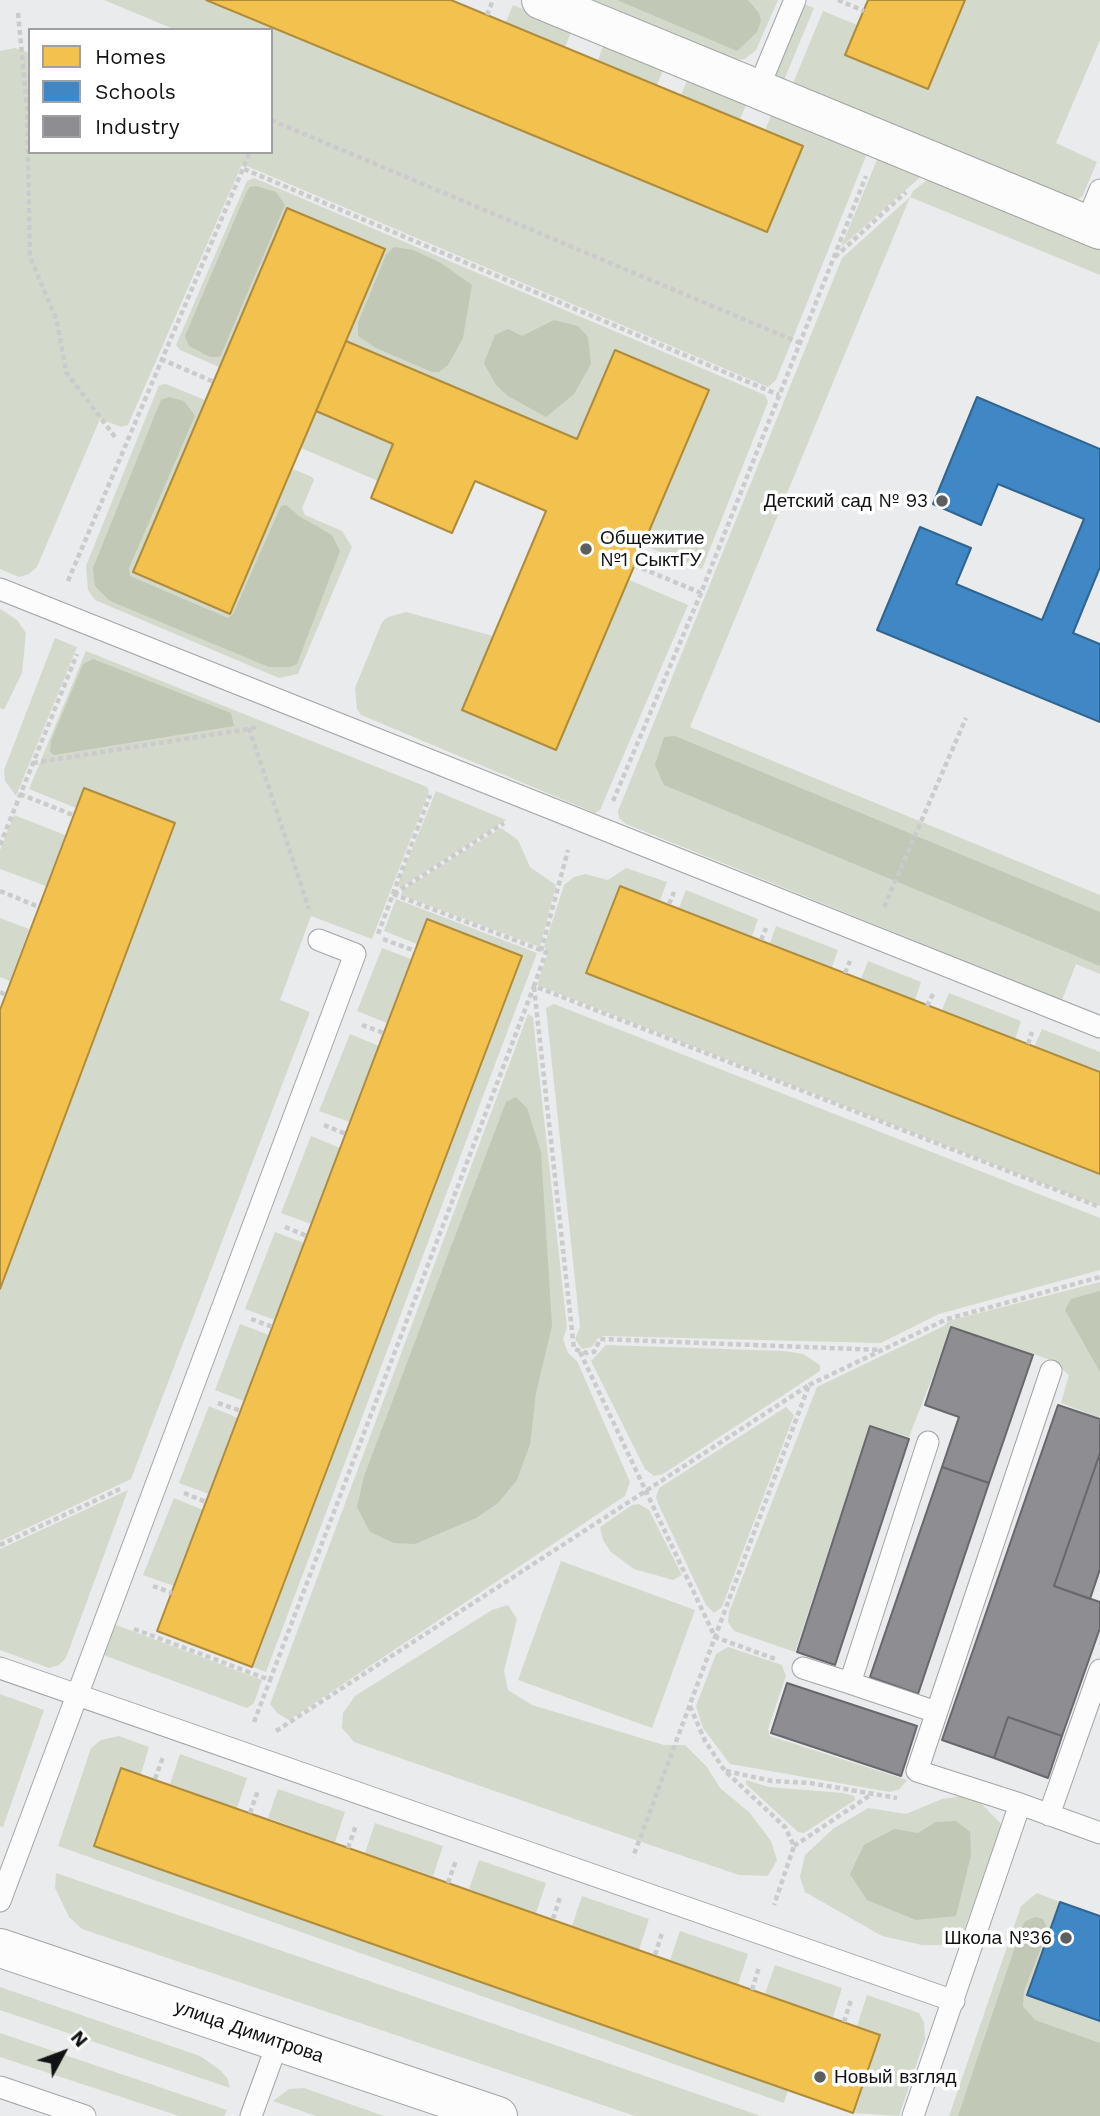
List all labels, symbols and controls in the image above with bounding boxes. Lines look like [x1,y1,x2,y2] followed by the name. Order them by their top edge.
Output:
[28,28,273,154] legend
[95,44,166,69] text: Homes
[95,79,176,104] text: Schools
[95,114,180,139] text: Industry
[764,490,928,512] place label: Детский сад № 93
[934,493,950,509] marker: Детский сад № 93
[600,527,705,571] place label: Общежитие №1 СыктГУ
[578,541,594,557] marker: Общежитие №1 СыктГУ
[944,1927,1052,1949] place label: Школа №36
[1058,1930,1074,1946] marker: Школа №36
[171,1996,327,2068] street label: улица Димитрова
[28,2018,98,2088] north arrow
[66,2026,93,2052] text: N
[834,2066,957,2088] place label: Новый взгляд
[812,2069,828,2085] marker: Новый взгляд

